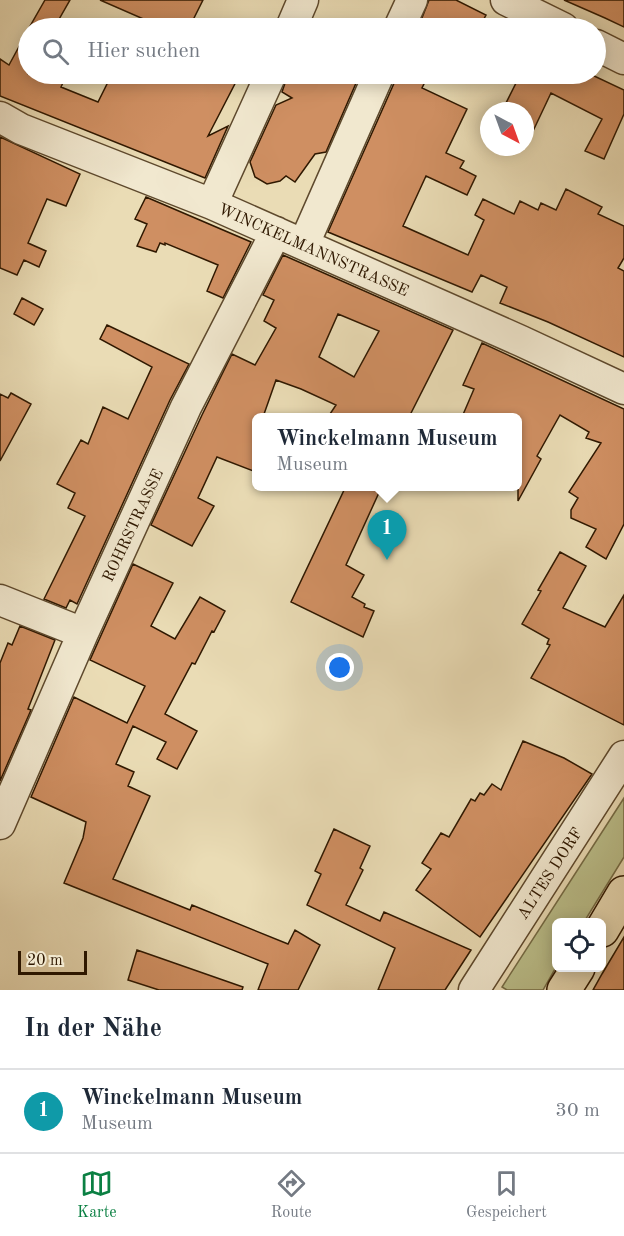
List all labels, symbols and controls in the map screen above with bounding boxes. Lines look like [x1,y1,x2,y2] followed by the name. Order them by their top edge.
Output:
[18,18,606,84] search box
[39,35,72,68] icon: search
[87,40,200,62] text: Hier suchen
[480,102,534,156] north arrow
[216,202,411,300] street label: WINCKELMANNSTRASSE
[252,413,522,491] popup
[276,428,498,450] text: Winckelmann Museum
[276,455,348,475] text: Museum
[101,467,167,585] street label: ROHRSTRASSE
[368,510,406,560] pin: 1
[325,653,354,682] your location
[515,825,586,923] street label: ALTES DORF
[552,918,606,972] map controls
[552,918,606,972] button: locate
[18,948,87,976] scale bar
[27,953,63,969] text: 20 m
[24,1016,162,1042] text: In der Nähe
[81,1087,302,1109] text: Winckelmann Museum
[38,1101,49,1121] text: 1
[555,1101,600,1121] text: 30 m
[81,1114,153,1134] text: Museum
[77,1167,117,1223] tab: Karte
[271,1167,312,1223] tab: Route
[466,1167,547,1223] tab: Gespeichert

